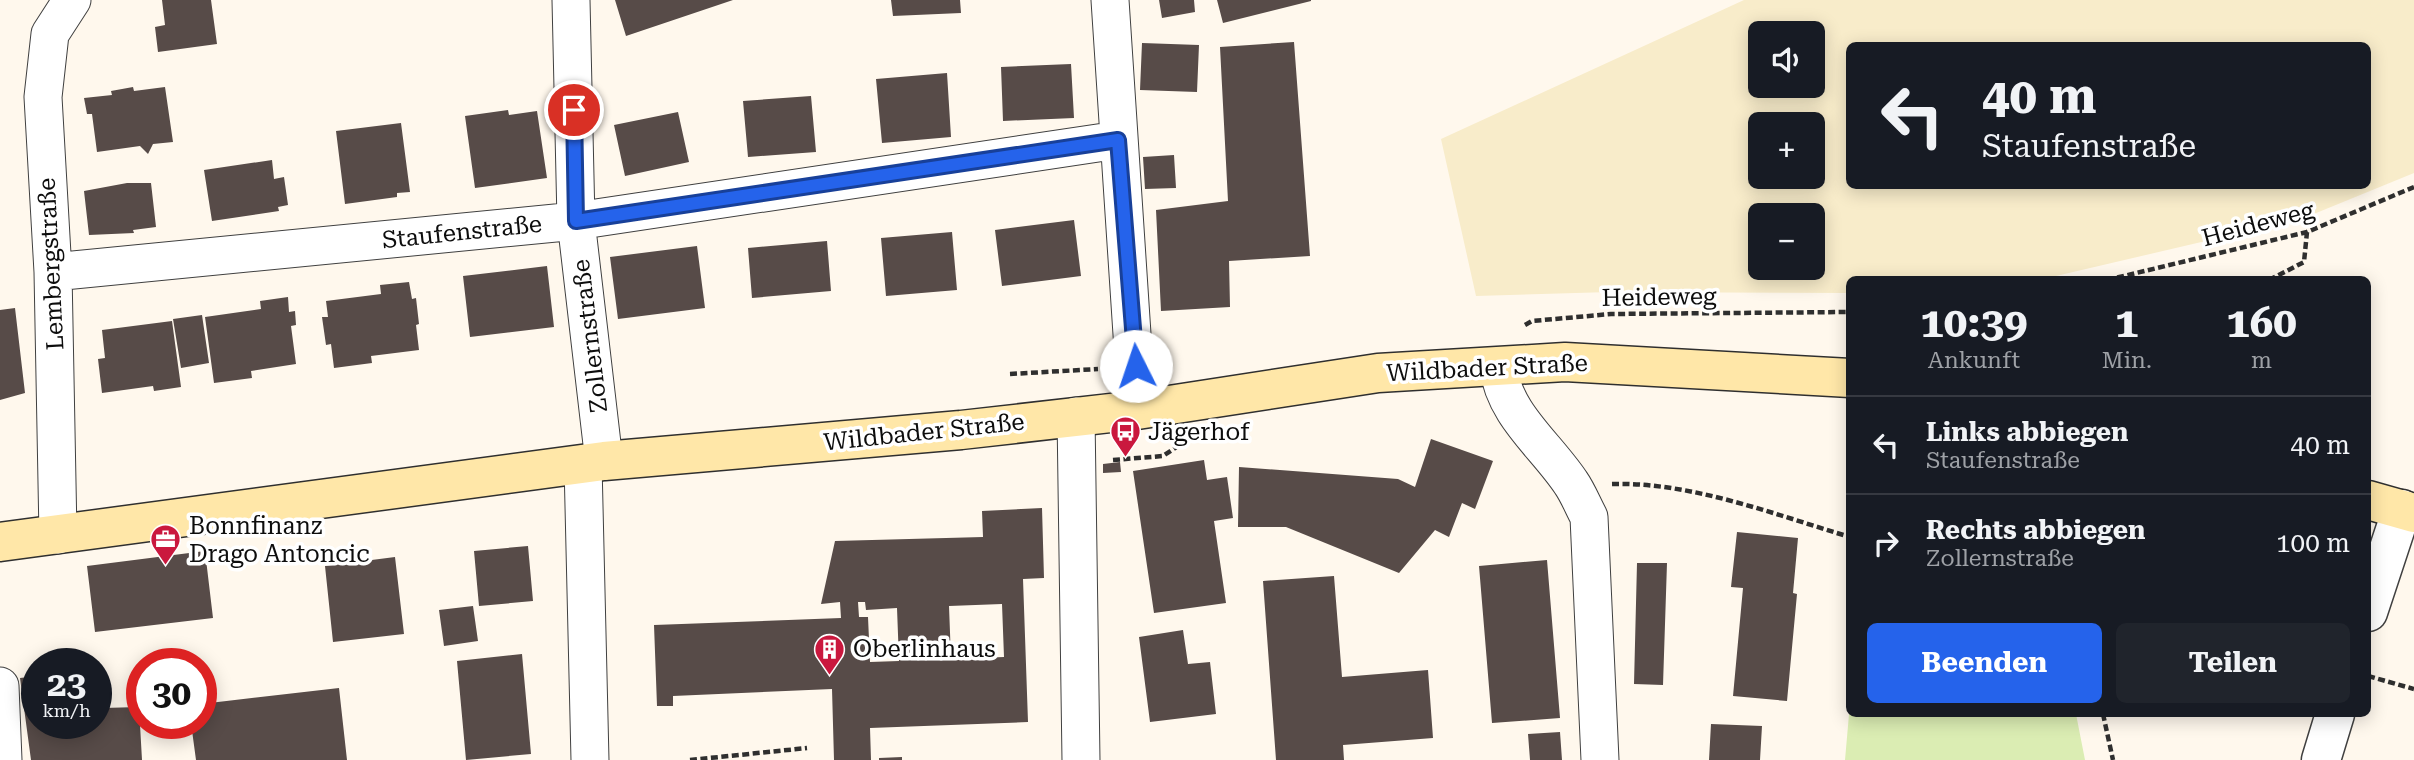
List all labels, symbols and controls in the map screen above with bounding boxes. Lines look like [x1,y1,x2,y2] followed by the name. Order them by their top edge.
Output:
[1748,21,1825,280] map controls
[1748,21,1825,98] button: sound
[1982,68,2097,125] text: 40 m
[1867,70,1958,161] icon: left
[544,80,604,140] pin
[555,91,593,129] icon: arrive
[1748,112,1825,189] button: +
[1982,127,2196,165] text: Staufenstraße
[33,177,69,351] street label: Lembergstraße
[2199,196,2317,252] street label: Heideweg
[1748,203,1825,280] button: −
[381,210,543,254] street label: Staufenstraße
[567,258,613,414] street label: Zollernstraße
[1601,282,1717,312] street label: Heideweg
[1920,298,2028,347] text: 10:39
[2115,298,2139,347] text: 1
[2226,298,2297,347] text: 160
[1099,329,1173,403] position arrow
[1928,347,2020,374] text: Ankunft
[2102,347,2152,374] text: Min.
[2251,347,2272,374] text: m
[1385,349,1589,387] street label: Wildbader Straße
[822,408,1026,456] street label: Wildbader Straße
[1108,415,1142,459] bus stop icon: Jägerhof
[1926,417,2129,447] text: Links abbiegen
[1148,418,1250,446] place label: Jägerhof
[1867,426,1905,464] icon: left
[2291,430,2350,460] text: 40 m
[1926,447,2080,474] text: Staufenstraße
[189,512,370,568] place label: Bonnfinanz Drago Antoncic
[1926,515,2145,545] text: Rechts abbiegen
[149,523,183,567] office icon: Bonnfinanz Drago Antoncic
[1867,524,1905,562] icon: right
[2276,528,2350,558] text: 100 m
[1926,545,2074,572] text: Zollernstraße
[1867,623,2102,703] button: Beenden
[2116,623,2350,703] button: Teilen
[813,632,847,676] building icon: Oberlinhaus
[853,635,996,663] place label: Oberlinhaus
[126,648,217,739] speed limit sign: 30
[47,664,86,705] text: 23
[42,700,91,721] text: km/h

